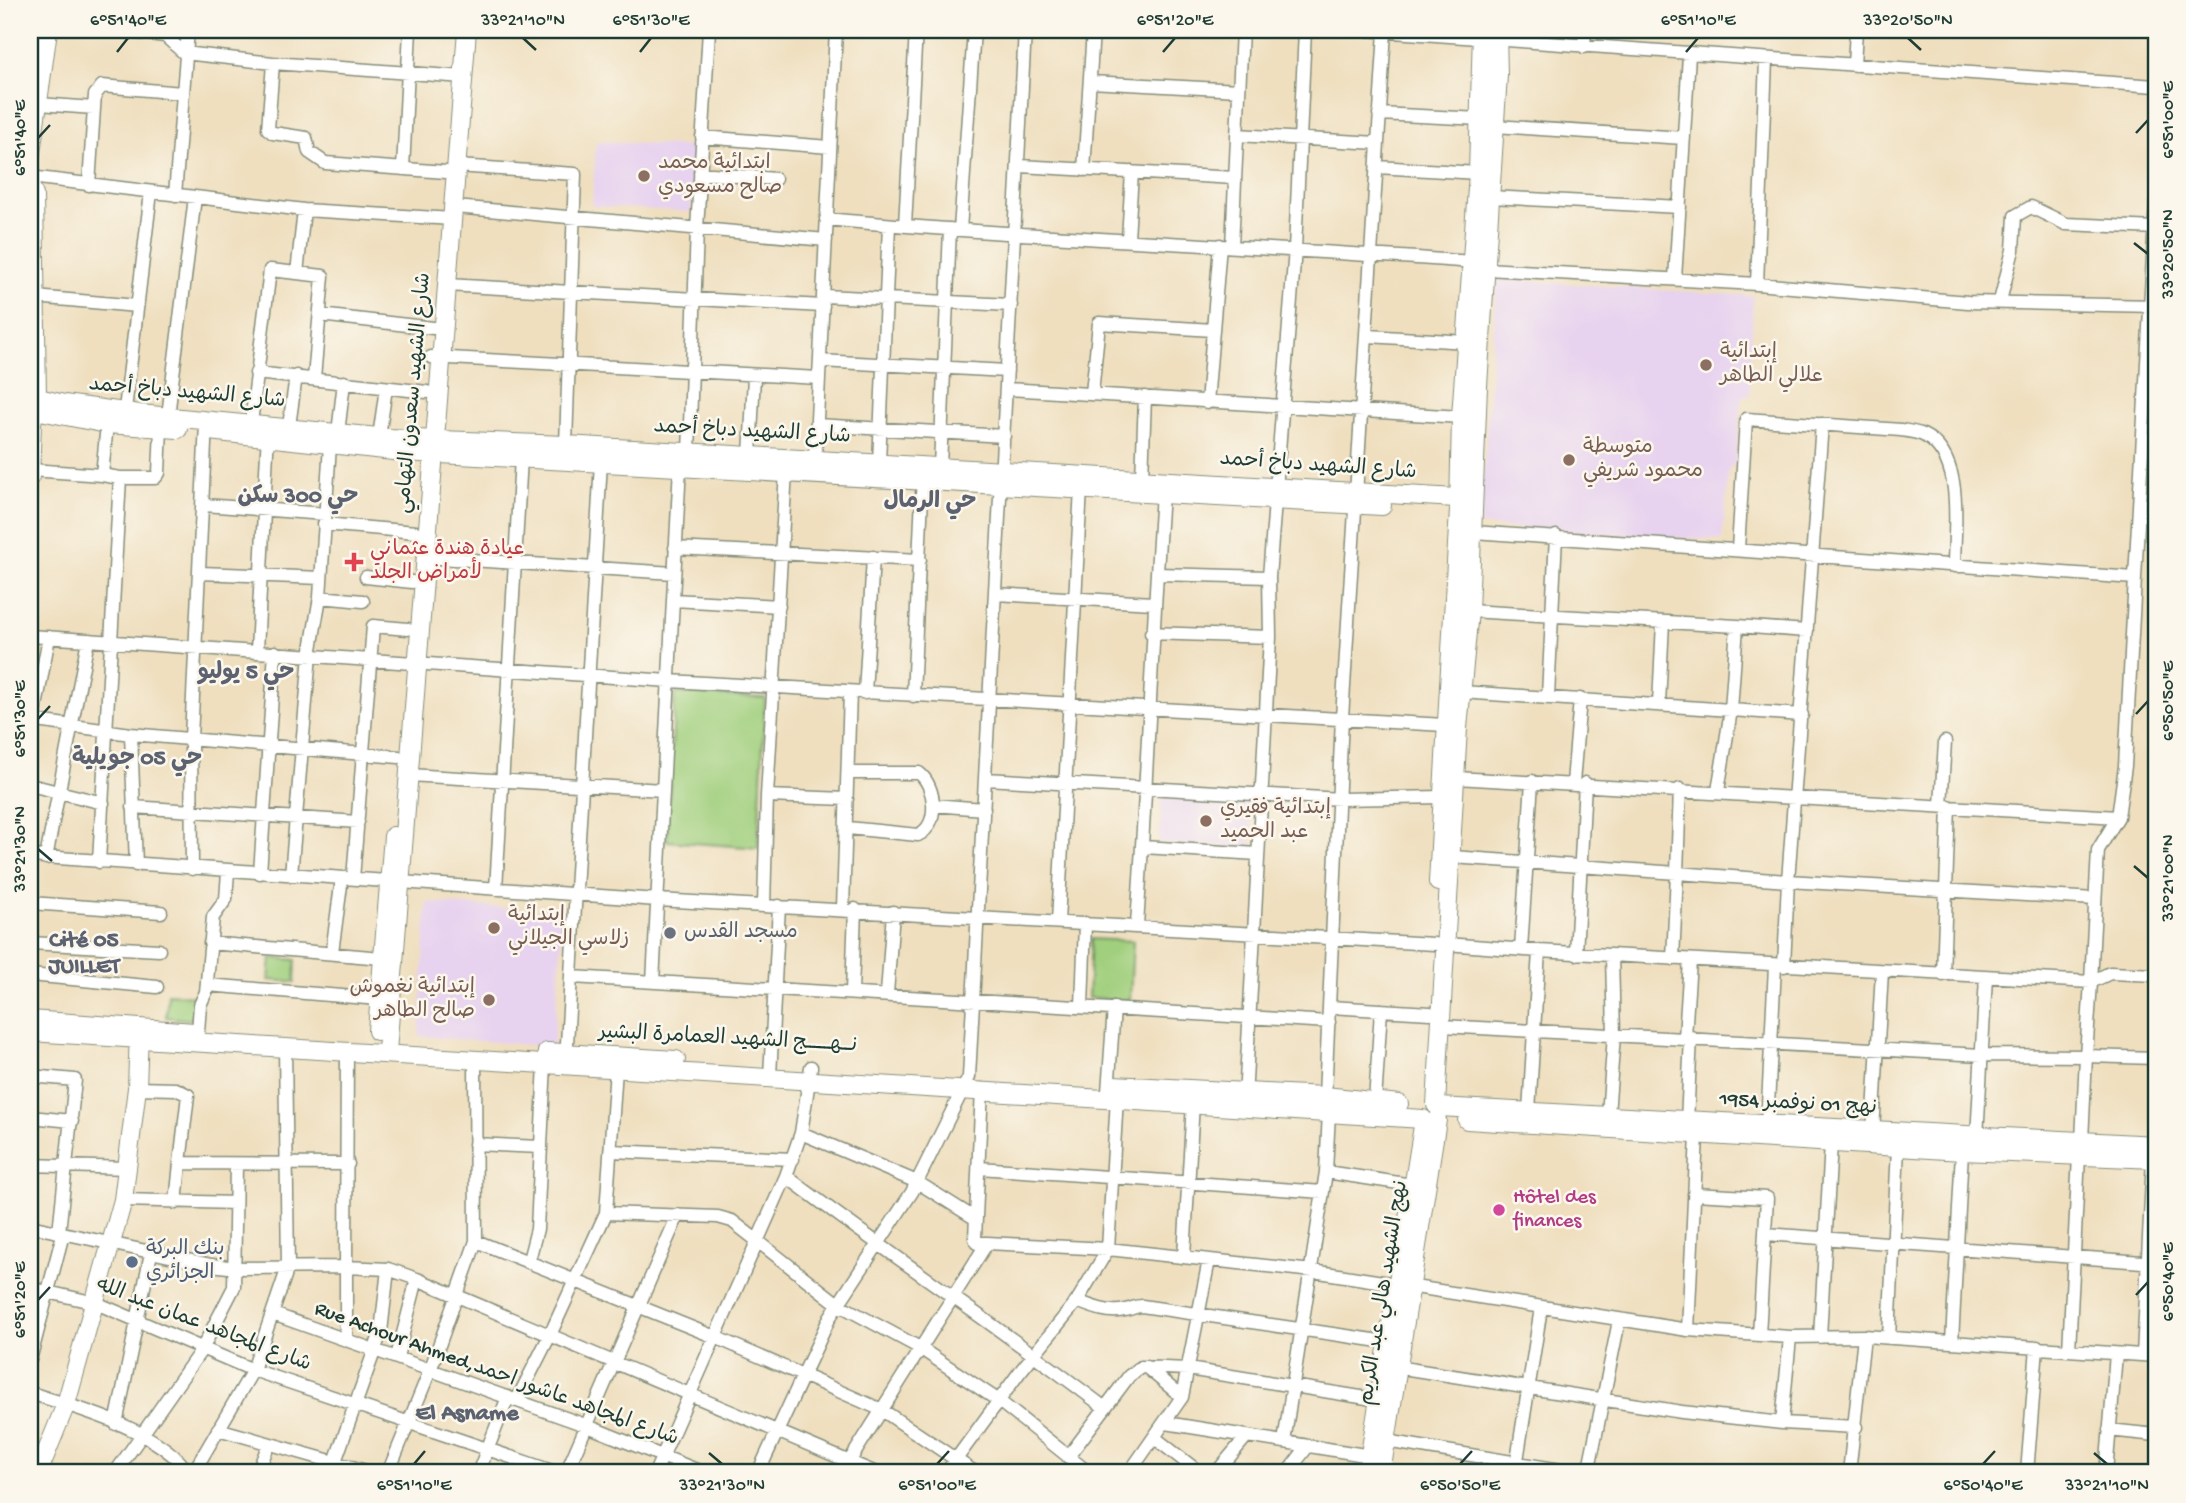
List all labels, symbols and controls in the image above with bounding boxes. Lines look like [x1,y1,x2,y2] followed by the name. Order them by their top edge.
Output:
[90,11,167,32] text: 6°51'40"E
[480,11,565,32] text: 33°21'10"N
[613,11,690,32] text: 6°51'30"E
[1137,11,1214,32] text: 6°51'20"E
[1661,11,1736,32] text: 6°51'10"E
[1862,11,1953,32] text: 33°20'50"N
[2159,80,2180,159] text: 6°51'00"E
[11,99,32,176] text: 6°51'40"E
[658,152,782,201] place label: ابتدائية محمد صالح مسعودي
[636,168,652,184] marker: ابتدائية محمد صالح مسعودي
[2159,209,2180,300] text: 33°20'50"N
[392,272,441,515] street label: شارع الشهيد سعدون التهامي
[1718,341,1823,393] place label: إبتدائية علالي الطاهر
[1698,357,1714,373] marker: إبتدائية علالي الطاهر
[88,370,287,415] street label: شارع الشهيد دباخ أحمد
[653,412,851,451] street label: شارع الشهيد دباخ أحمد
[1583,436,1703,488] place label: متوسطة محمود شريفي
[1219,445,1418,486] street label: شارع الشهيد دباخ أحمد
[1561,452,1577,468] marker: متوسطة محمود شريفي
[238,484,358,515] district label: حي 300 سكن
[884,489,976,520] district label: حي الرمال
[370,538,524,587] place label: عيادة هندة عثماني لأمراض الجلد
[344,552,364,572] marker: عيادة هندة عثماني لأمراض الجلد
[197,660,294,691] district label: حي 5 يوليو
[2159,660,2180,741] text: 6°50'50"E
[11,680,32,757] text: 6°51'30"E
[72,745,202,777] district label: حي 05 جويلية
[1220,797,1331,846] place label: إبتدائية فقيري عبد الحميد
[11,806,32,893] text: 33°21'30"N
[1198,813,1214,829] marker: إبتدائية فقيري عبد الحميد
[2159,834,2180,923] text: 33°21'00"N
[508,904,629,956] place label: إبتدائية زلاسي الجيلاني
[486,920,502,936] marker: إبتدائية زلاسي الجيلاني
[684,921,798,946] place label: مسجد القدس
[662,925,678,941] marker: مسجد القدس
[47,928,122,981] district label: Cité 05 JUILLET
[349,976,475,1025] place label: إبتدائية نغموش صالح الطاهر
[481,992,497,1008] marker: إبتدائية نغموش صالح الطاهر
[596,1021,858,1059] street label: نــهـــــج الشهيد العمامرة البشير
[1717,1088,1878,1122] street label: نهج 01 نوفمبر 1954
[1355,1179,1418,1408] street label: نهج الشهيد هالي عبد الكريم
[1512,1186,1597,1235] place label: Hôtel des finances
[1491,1202,1507,1218] marker: Hôtel des finances
[146,1238,225,1287] place label: بنك البركة الجزائري
[2159,1242,2180,1321] text: 6°50'40"E
[124,1254,140,1270] marker: بنك البركة الجزائري
[11,1261,32,1338] text: 6°51'20"E
[92,1273,314,1379] street label: شارع المجاهد عمان عبد الله
[311,1297,681,1453] street label: Rue Achour Ahmed,شارع المجاهد عاشور احمد
[415,1400,520,1429] district label: El Asname
[377,1476,452,1497] text: 6°51'10"E
[678,1476,765,1497] text: 33°21'30"N
[898,1476,977,1497] text: 6°51'00"E
[1420,1476,1501,1497] text: 6°50'50"E
[1944,1476,2023,1497] text: 6°50'40"E
[2064,1476,2149,1497] text: 33°21'10"N

